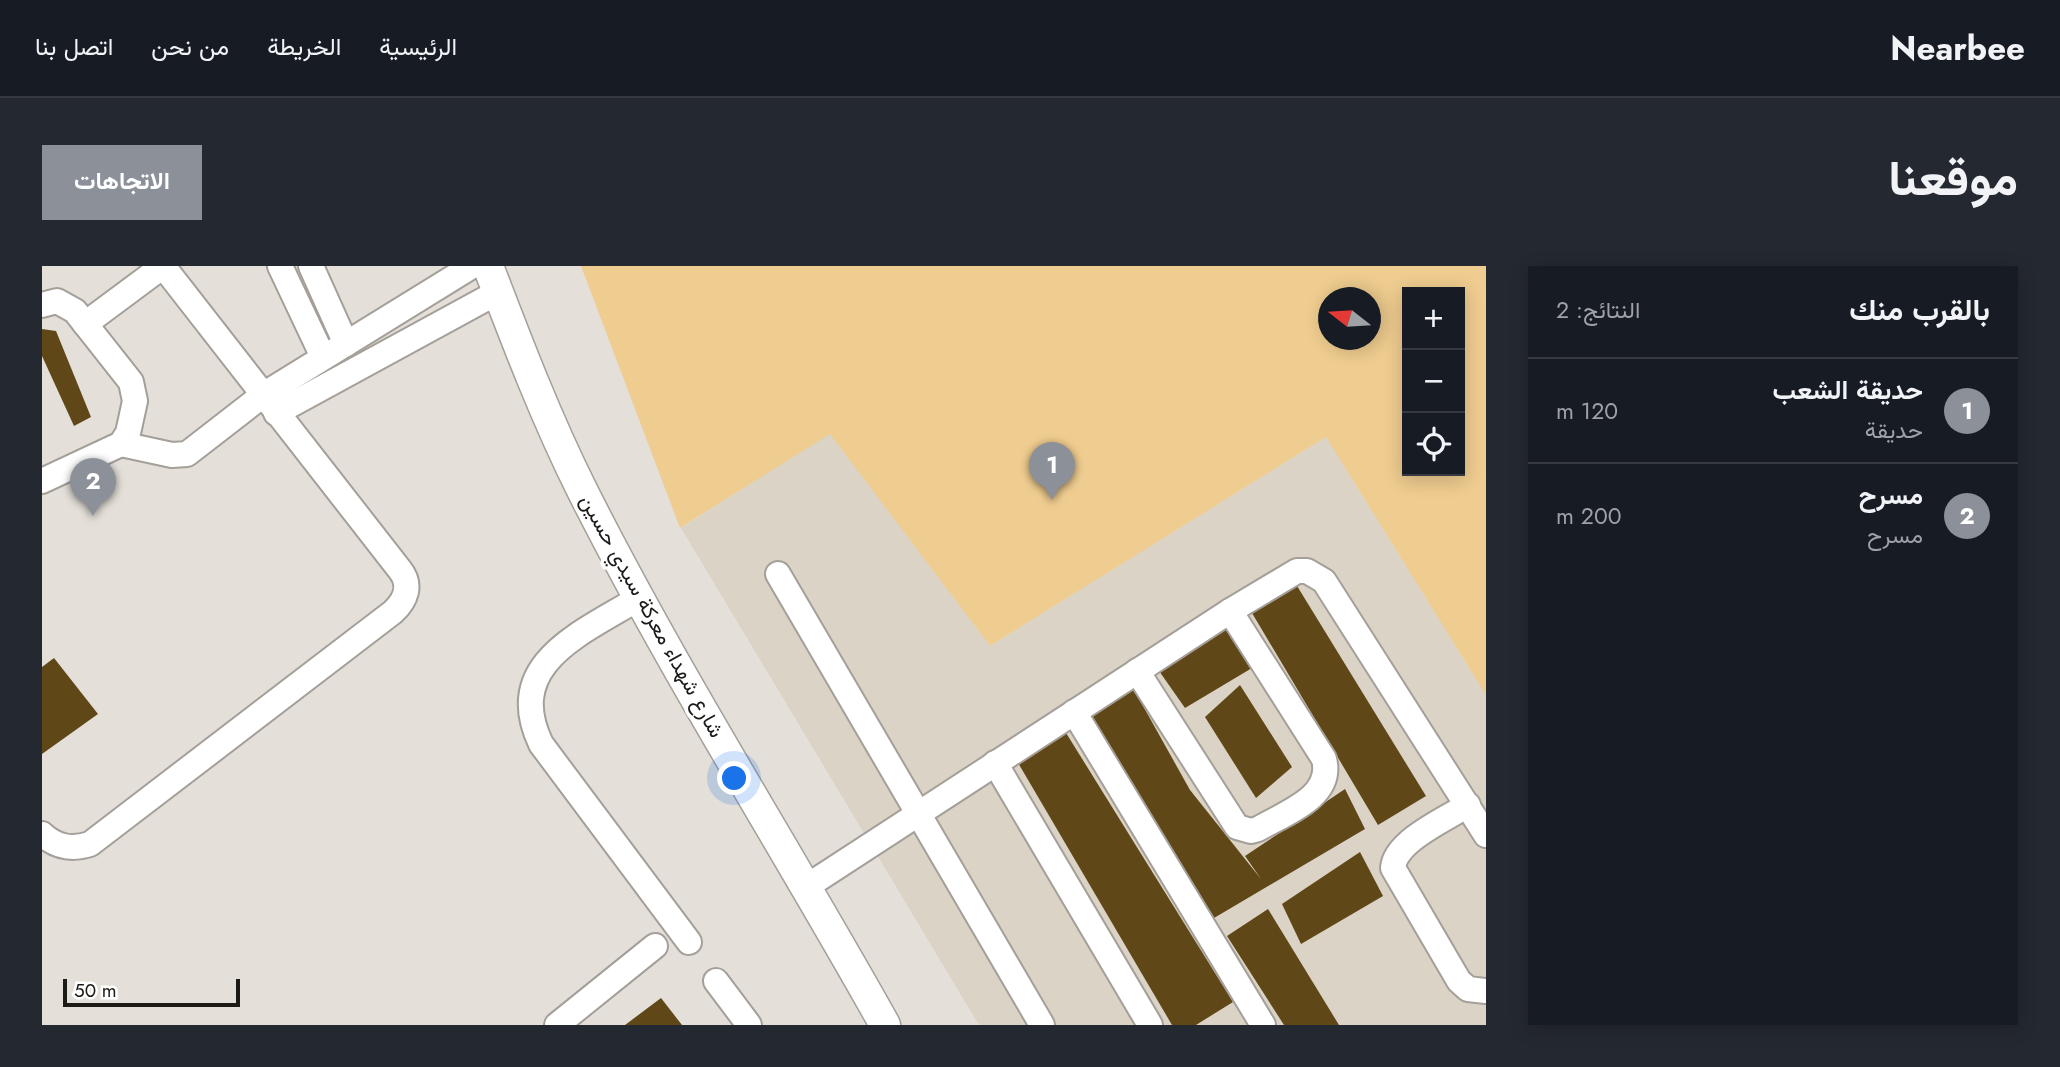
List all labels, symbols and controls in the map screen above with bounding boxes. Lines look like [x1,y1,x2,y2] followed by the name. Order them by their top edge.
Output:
[1890,25,2025,72] text: Nearbee
[35,29,113,64] text: اتصل بنا
[151,29,229,64] text: من نحن
[267,29,341,64] text: الخريطة
[379,29,457,64] text: الرئيسية
[1888,143,2018,213] text: موقعنا
[42,145,202,220] button: الاتجاهات
[1318,287,1381,350] north arrow
[1402,287,1465,476] map controls
[1402,287,1465,350] button: +
[1849,288,1990,331] text: بالقرب منك
[1556,293,1640,327] text: النتائج: 2
[1402,350,1465,413] button: −
[1773,371,1923,409] text: حديقة الشعب
[1556,394,1618,428] text: 120 m
[1961,394,1973,428] text: 1
[1402,413,1465,476] button: locate
[1865,413,1923,447] text: حديقة
[1029,442,1075,500] pin: 1
[70,458,116,516] pin: 2
[1859,476,1923,514] text: مسرح
[571,489,732,744] street label: شارع شهداء معركة سيدي حسين
[1556,499,1622,533] text: 200 m
[1959,499,1975,533] text: 2
[1867,518,1923,552] text: مسرح
[717,761,751,795] your location
[63,976,240,1008] scale bar
[74,977,117,1004] text: 50 m

